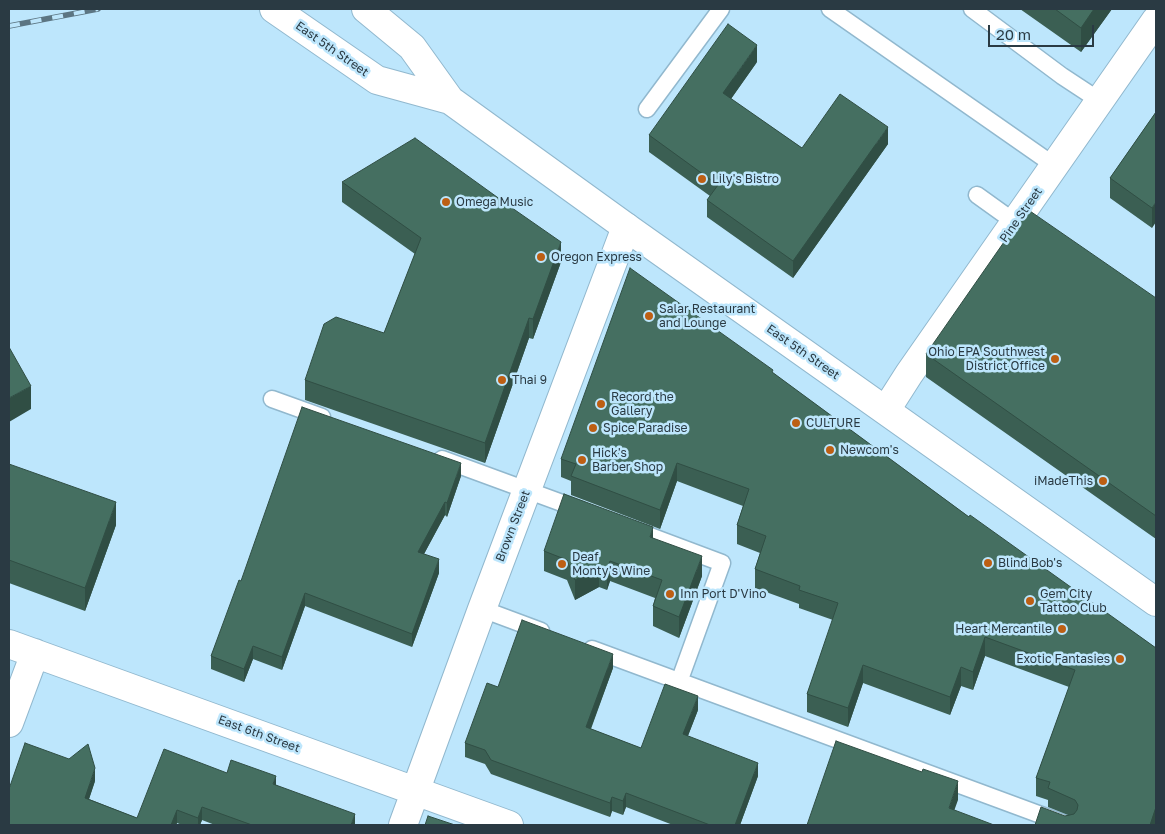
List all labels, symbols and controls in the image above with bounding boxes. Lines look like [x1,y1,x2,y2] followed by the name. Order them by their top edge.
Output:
[990,15,1096,47] scale bar
[293,18,371,80] street label: East 5th Street
[996,25,1031,43] text: 20 m
[712,172,779,186] place label: Lily's Bistro
[696,173,708,185] marker: Lily's Bistro
[997,185,1045,245] street label: Pine Street
[456,195,533,209] place label: Omega Music
[440,196,452,208] marker: Omega Music
[551,250,642,264] place label: Oregon Express
[535,251,547,263] marker: Oregon Express
[659,302,755,330] place label: Salar Restaurant and Lounge
[643,310,655,322] marker: Salar Restaurant and Lounge
[764,321,842,383] street label: East 5th Street
[928,345,1045,373] place label: Ohio EPA Southwest District Office
[1049,353,1061,365] marker: Ohio EPA Southwest District Office
[512,373,547,387] place label: Thai 9
[496,374,508,386] marker: Thai 9
[611,390,674,418] place label: Record the Gallery
[595,398,607,410] marker: Record the Gallery
[806,416,860,430] place label: CULTURE
[790,417,802,429] marker: CULTURE
[603,421,688,435] place label: Spice Paradise
[587,422,599,434] marker: Spice Paradise
[840,443,899,457] place label: Newcom's
[824,444,836,456] marker: Newcom's
[592,446,663,474] place label: Hick's Barber Shop
[576,454,588,466] marker: Hick's Barber Shop
[1034,474,1093,488] place label: iMadeThis
[1097,475,1109,487] marker: iMadeThis
[493,488,533,564] street label: Brown Street
[572,550,650,578] place label: Deaf Monty's Wine
[998,556,1062,570] place label: Blind Bob's
[982,557,994,569] marker: Blind Bob's
[556,558,568,570] marker: Deaf Monty's Wine
[680,587,766,601] place label: Inn Port D'Vino
[1040,587,1107,615] place label: Gem City Tattoo Club
[664,588,676,600] marker: Inn Port D'Vino
[1024,595,1036,607] marker: Gem City Tattoo Club
[955,622,1052,636] place label: Heart Mercantile
[1056,623,1068,635] marker: Heart Mercantile
[1016,652,1110,666] place label: Exotic Fantasies
[1114,653,1126,665] marker: Exotic Fantasies
[216,713,302,755] street label: East 6th Street

